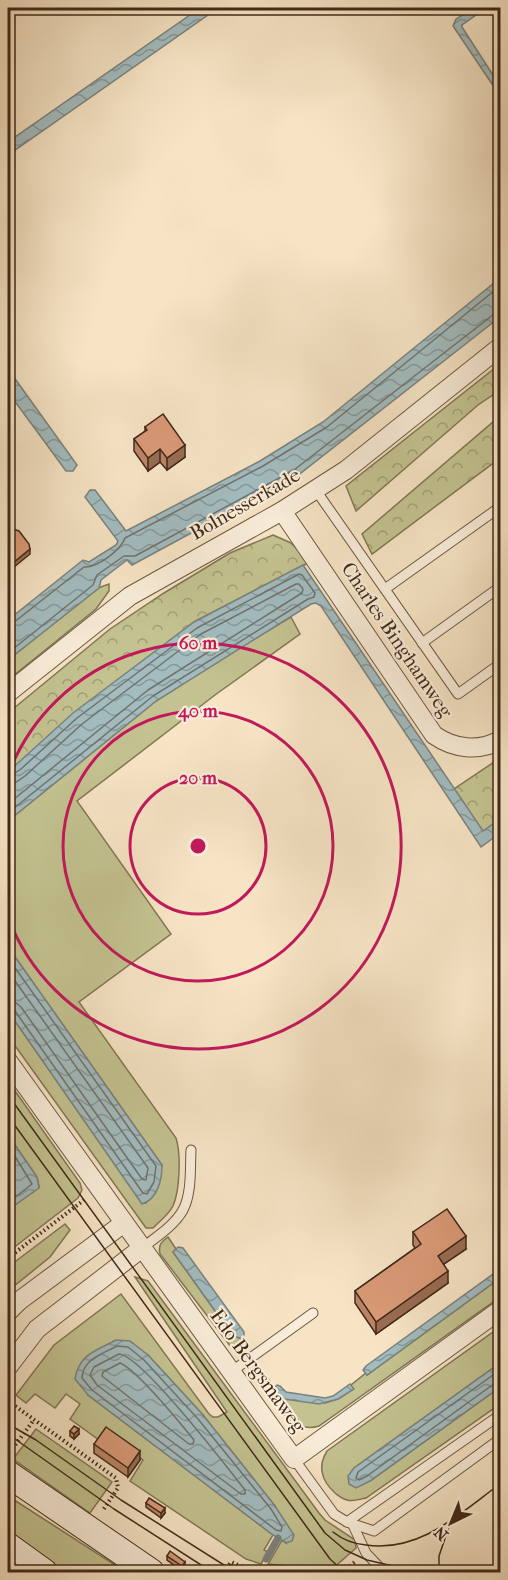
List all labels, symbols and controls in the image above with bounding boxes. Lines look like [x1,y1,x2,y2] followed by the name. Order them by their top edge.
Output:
[186,463,304,545] street label: Bolnesserkade
[337,558,458,722] street label: Charles Binghamweg
[179,633,218,654] text: 60 m
[177,701,219,722] text: 40 m
[179,768,218,789] text: 20 m
[188,836,208,856] centre of rings
[205,1305,311,1438] street label: Edo Bergsmaweg
[421,1493,481,1553] north arrow
[430,1522,452,1545] text: N

